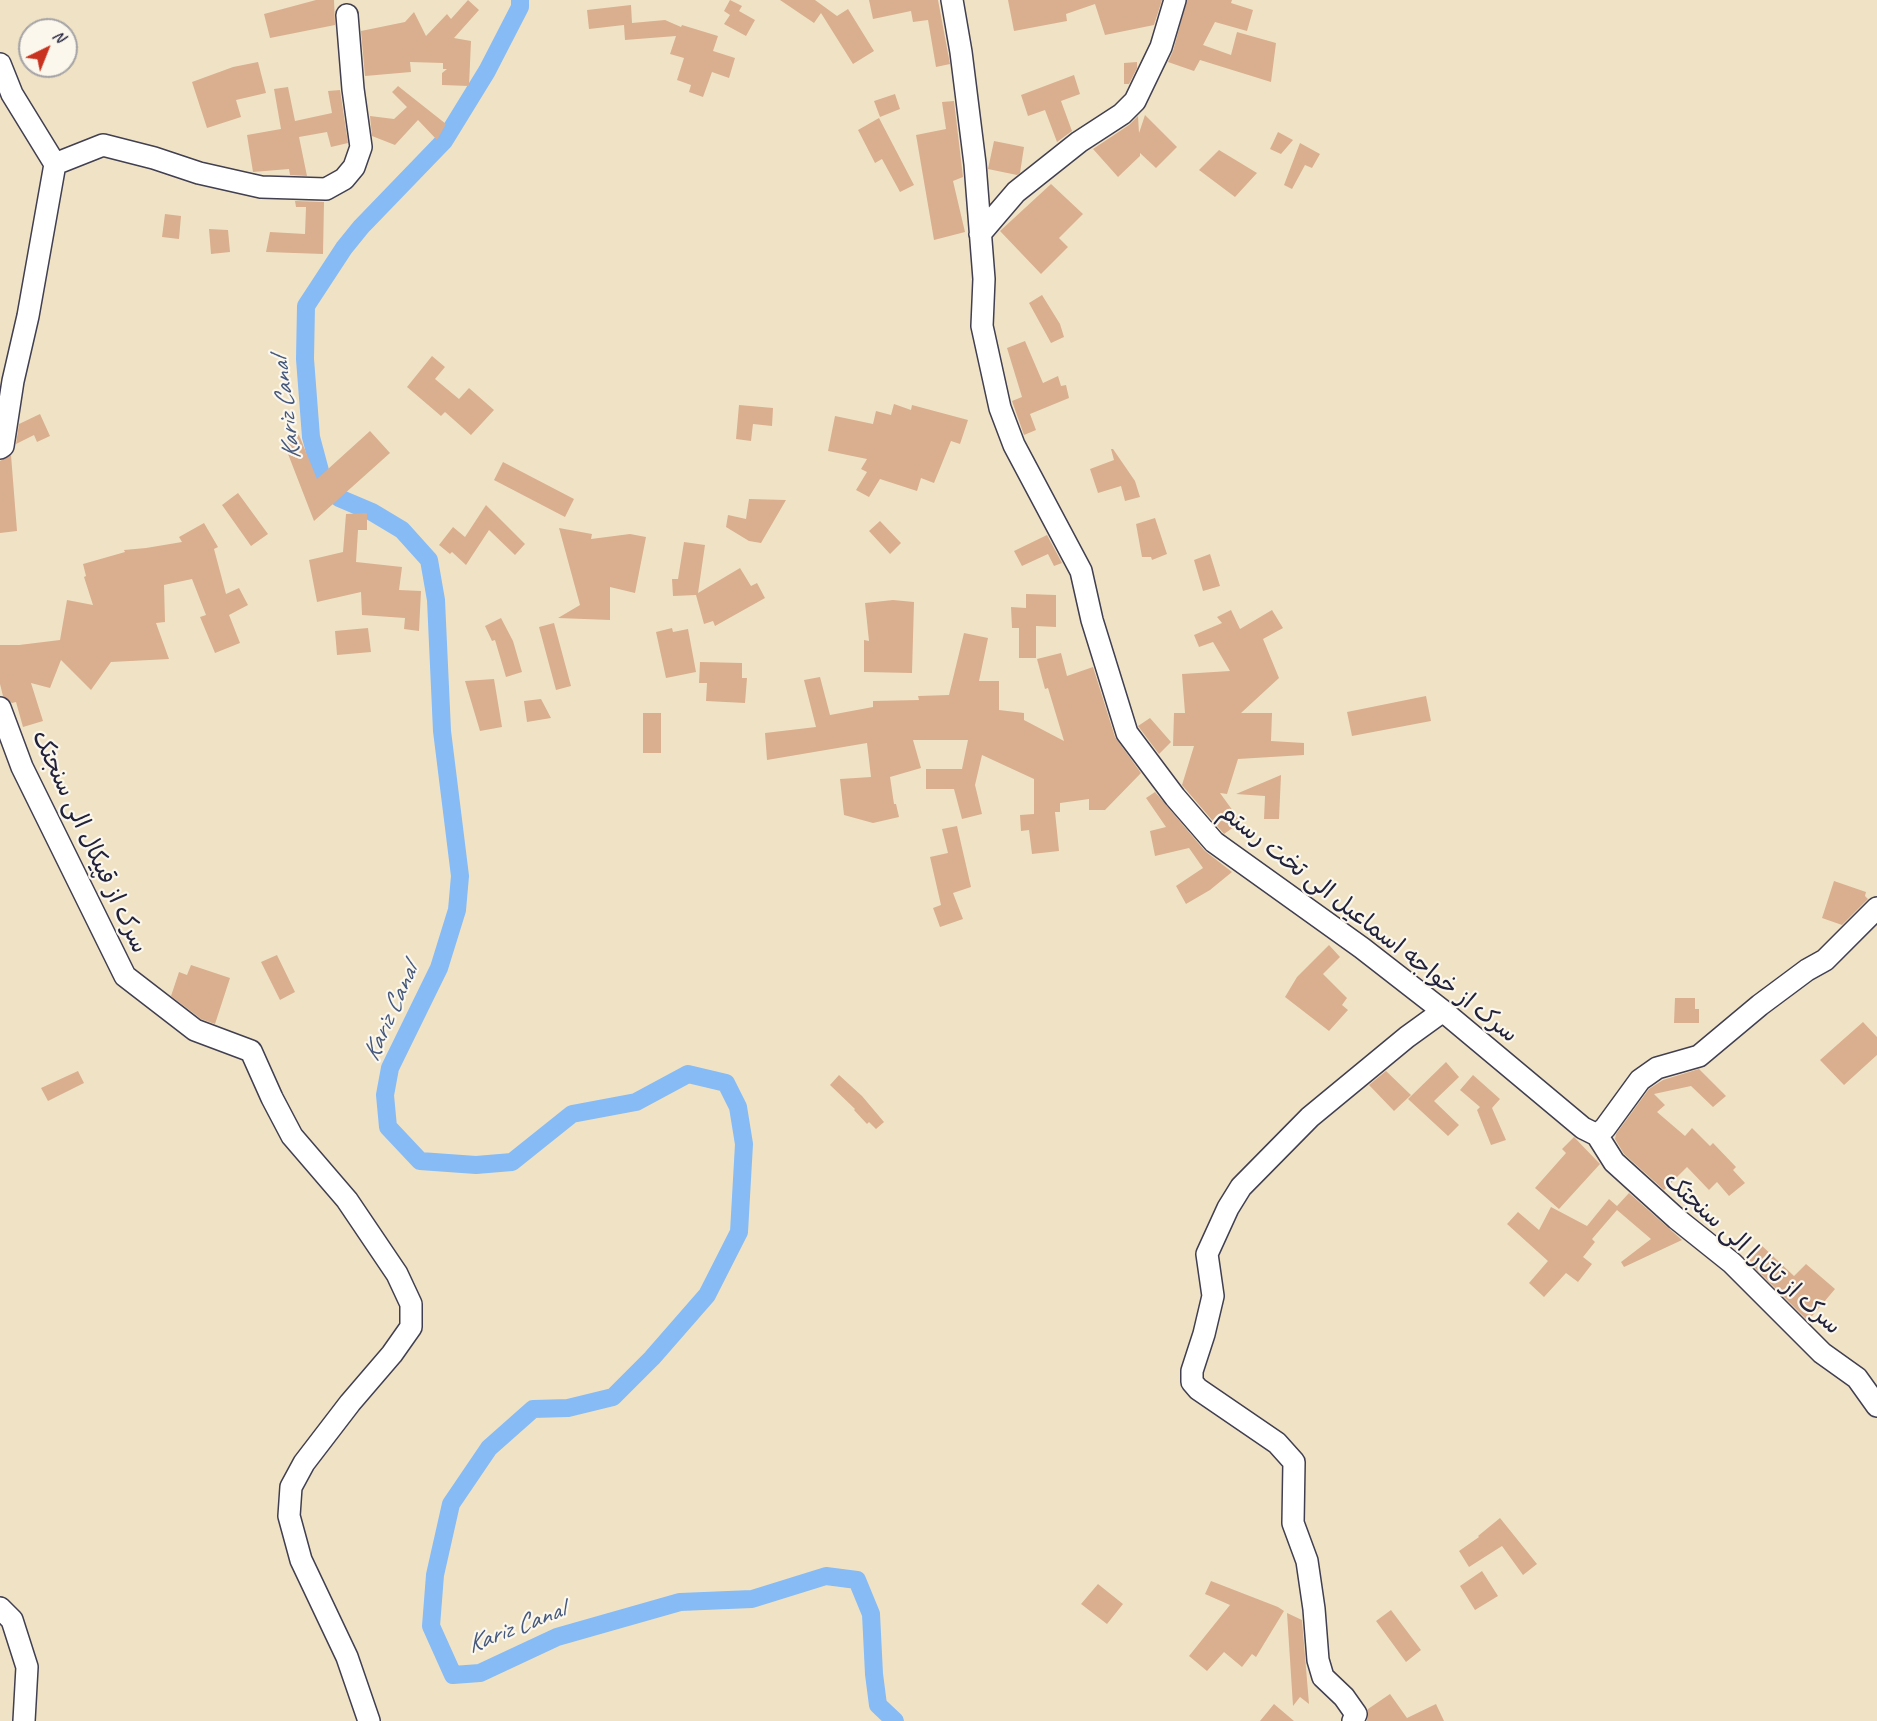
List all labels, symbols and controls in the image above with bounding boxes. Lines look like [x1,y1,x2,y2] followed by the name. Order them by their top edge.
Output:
[18,18,78,78] north arrow
[48,26,69,47] text: N
[265,356,309,462] water label: Kariz Canal
[25,726,153,958] street label: سرک از قپیکال الی سنجتک
[1213,798,1523,1050] street label: سرک از خواجه اسماعیل الی تخت رستم
[356,960,426,1066] water label: Kariz Canal
[1657,1167,1847,1341] street label: سرک از تاتارا الی سنجتک
[463,1595,569,1661] water label: Kariz Canal

